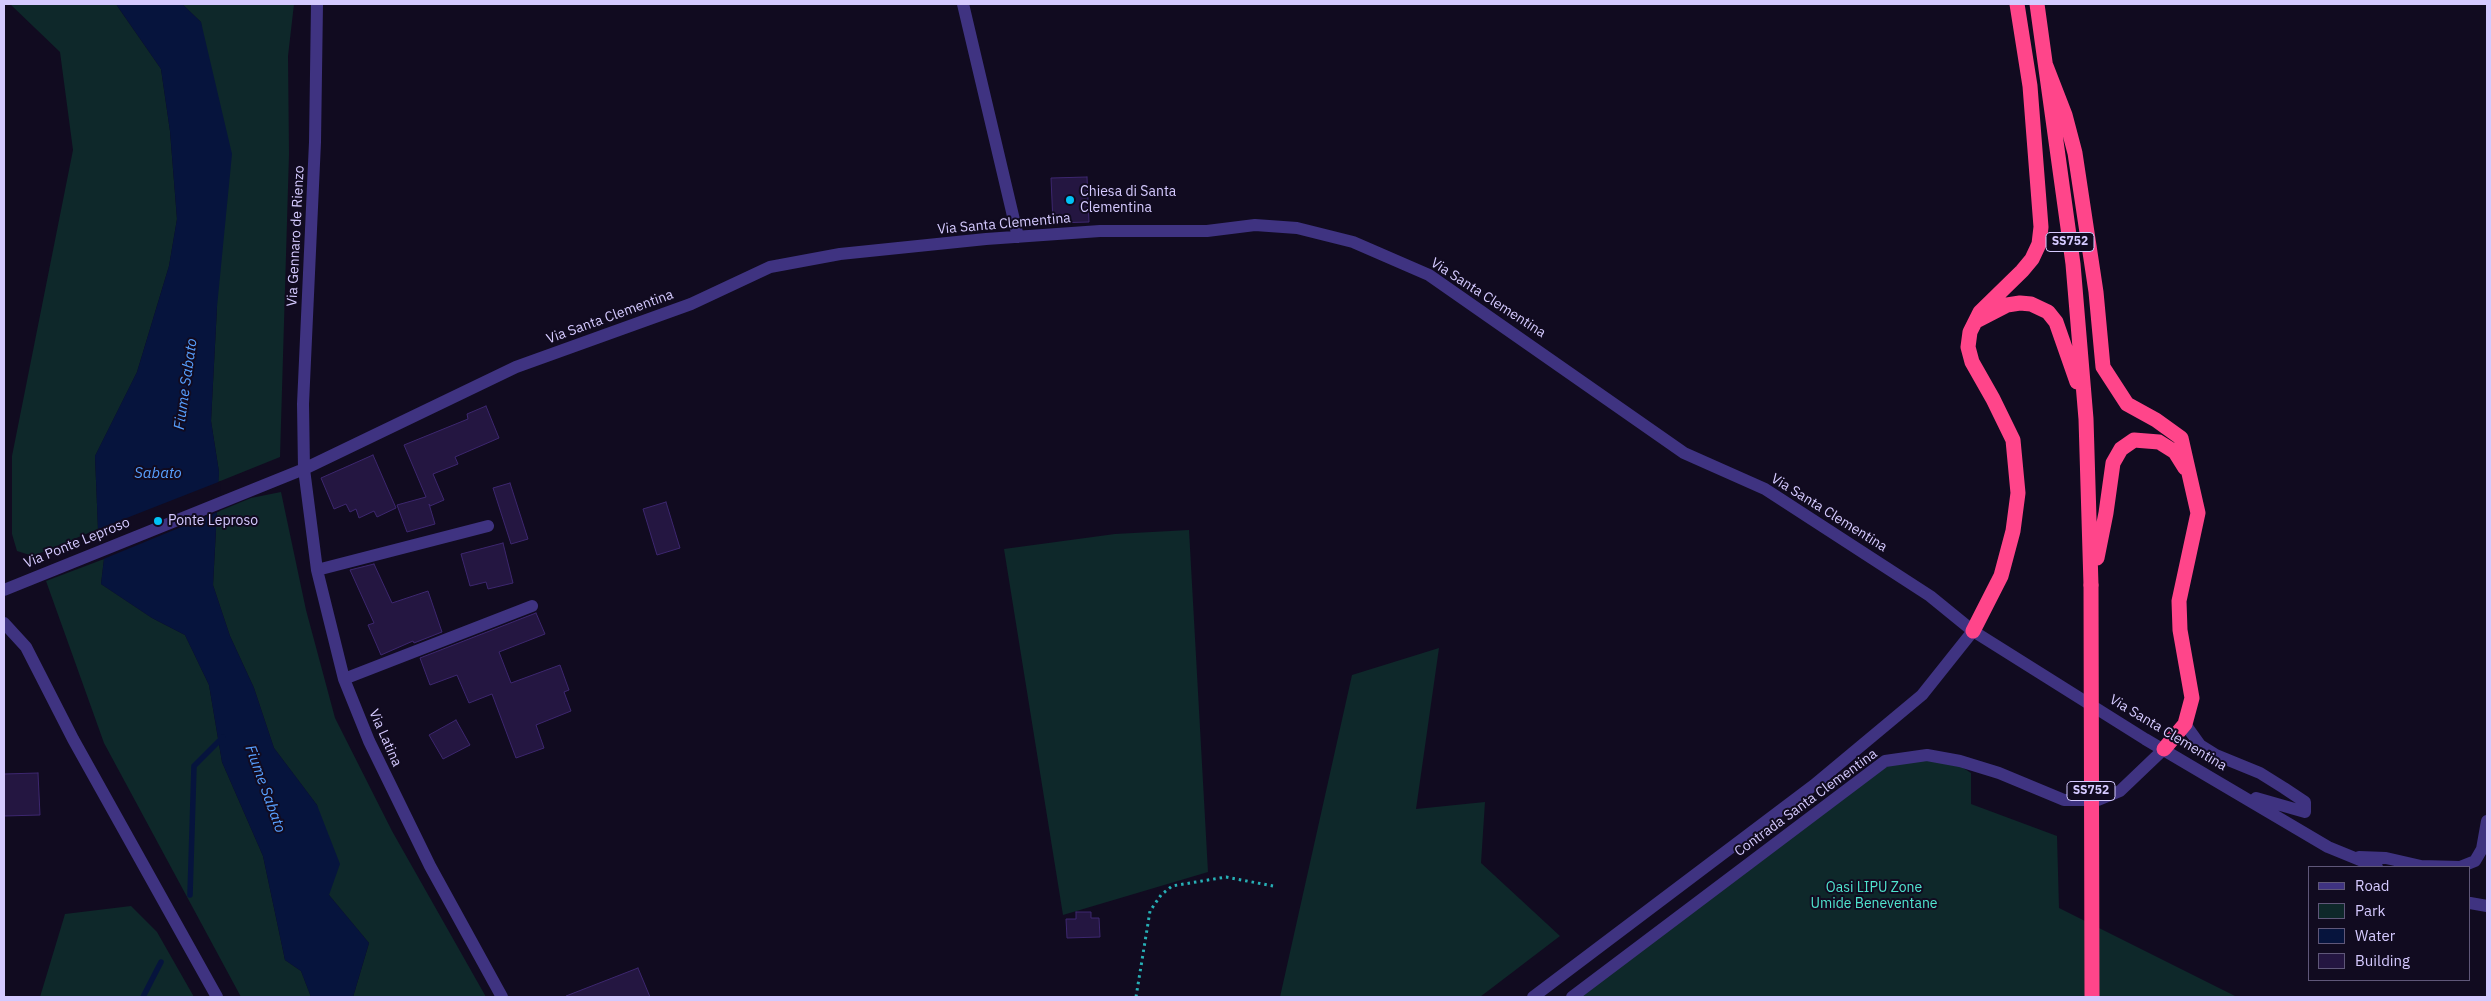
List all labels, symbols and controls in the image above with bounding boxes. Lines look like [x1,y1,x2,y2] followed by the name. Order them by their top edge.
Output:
[284,165,308,307] street label: Via Gennaro de Rienzo
[1080,184,1176,216] place label: Chiesa di Santa Clementina
[1064,194,1076,206] marker: Chiesa di Santa Clementina
[937,210,1071,238] street label: Via Santa Clementina
[2046,232,2094,252] road number: SS752
[1427,254,1549,342] street label: Via Santa Clementina
[544,286,676,348] street label: Via Santa Clementina
[171,337,201,431] water label: Fiume Sabato
[134,465,182,483] water label: Sabato
[1768,470,1890,556] street label: Via Santa Clementina
[168,513,258,529] place label: Ponte Leproso
[22,514,132,572] street label: Via Ponte Leproso
[152,515,164,527] marker: Ponte Leproso
[2106,691,2230,775] street label: Via Santa Clementina
[365,707,405,769] street label: Via Latina
[241,743,289,835] water label: Fiume Sabato
[1731,746,1881,860] street label: Contrada Santa Clementina
[2067,781,2115,800] road number: SS752
[2308,866,2471,981] legend
[2355,876,2390,895] text: Road
[1810,880,1938,912] park label: Oasi LIPU Zone Umide Beneventane
[2355,901,2385,920] text: Park
[2355,926,2395,945] text: Water
[2355,951,2410,970] text: Building

